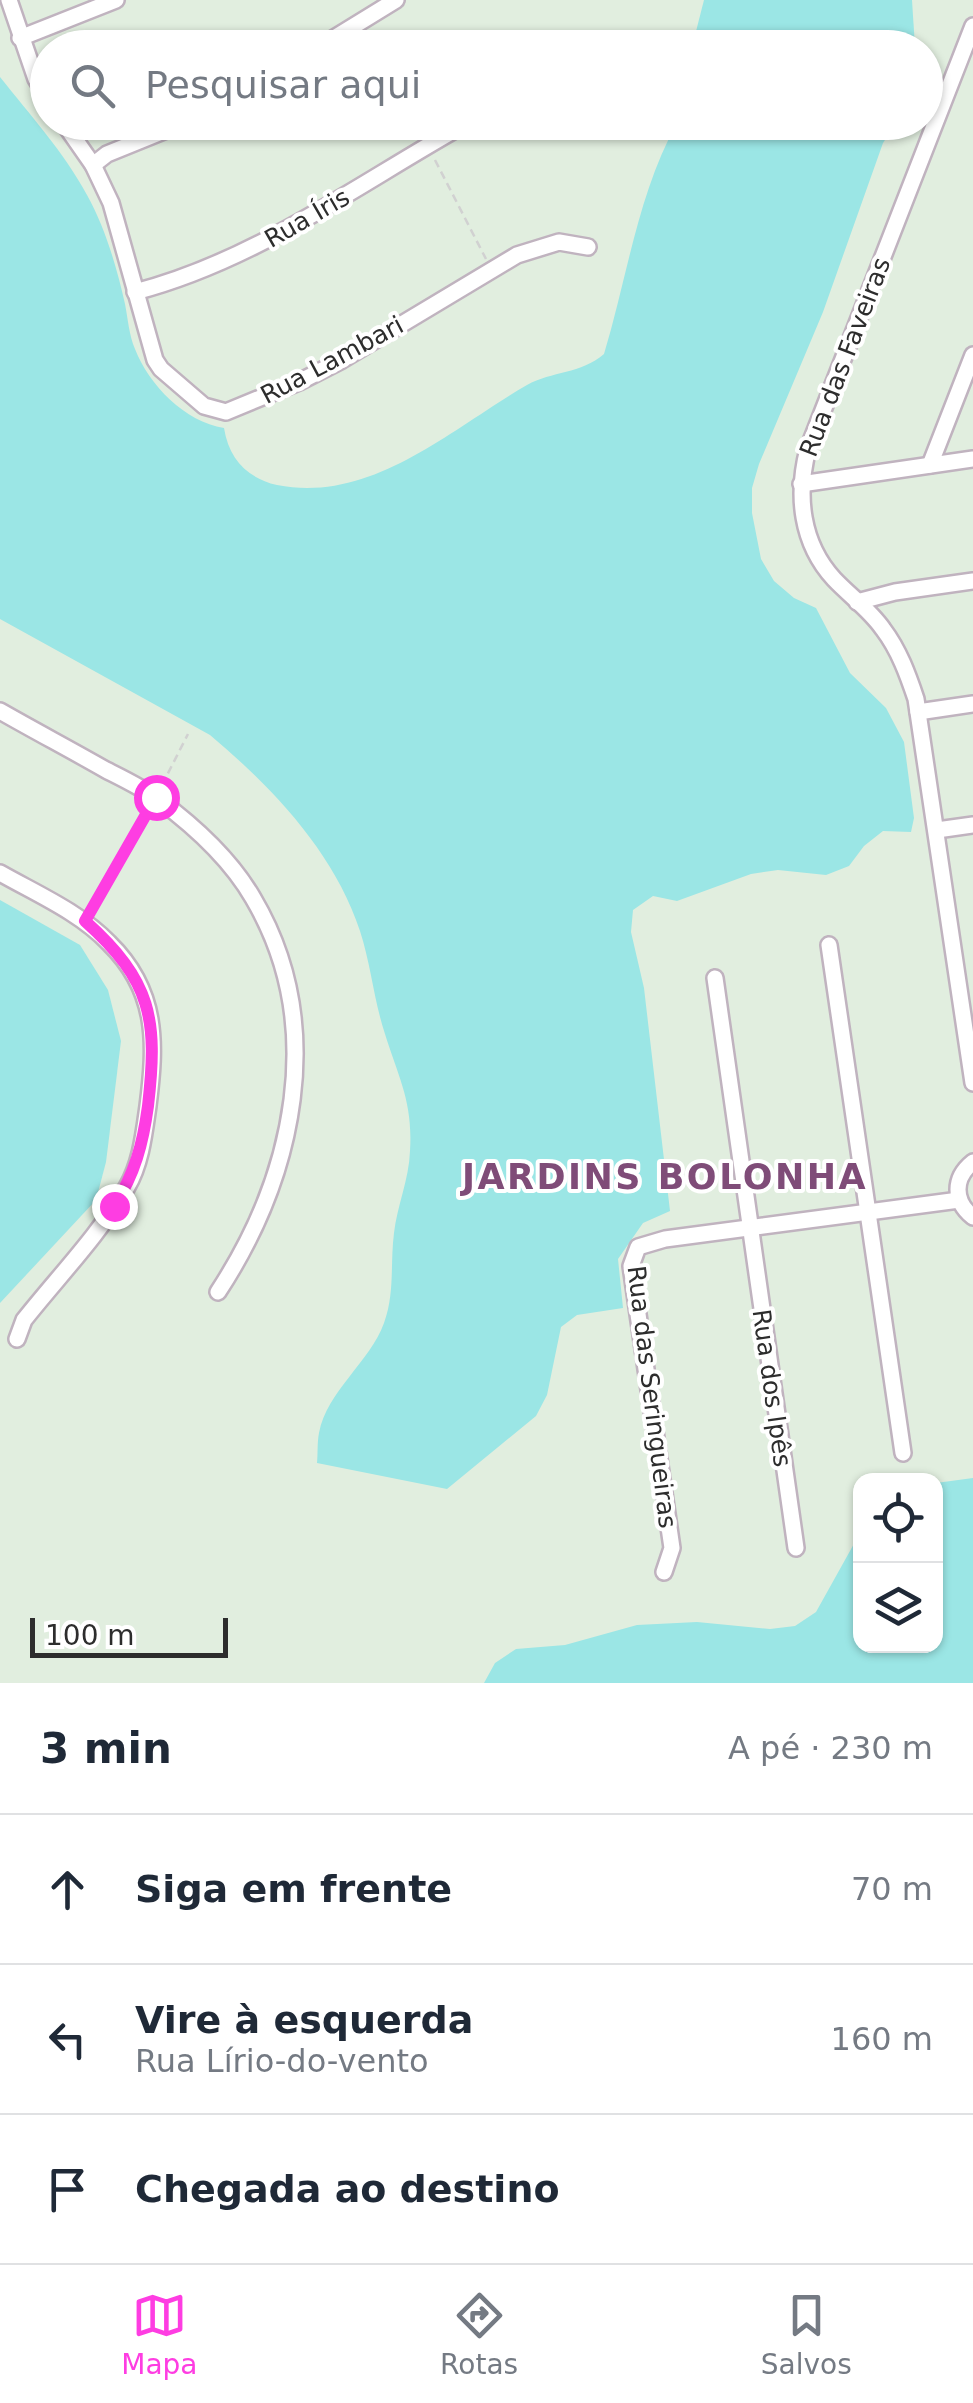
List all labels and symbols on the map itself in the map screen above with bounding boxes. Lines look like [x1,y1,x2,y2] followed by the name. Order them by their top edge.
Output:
[259,182,355,254] street label: Rua Íris
[794,253,896,461] street label: Rua das Faveiras
[256,310,408,410] street label: Rua Lambari
[134,775,180,821] route start
[460,1157,868,1197] district label: JARDINS BOLONHA
[92,1184,138,1230] route end
[621,1264,683,1530] street label: Rua das Seringueiras
[747,1307,797,1469] street label: Rua dos Ipês
[30,1613,228,1658] scale bar

